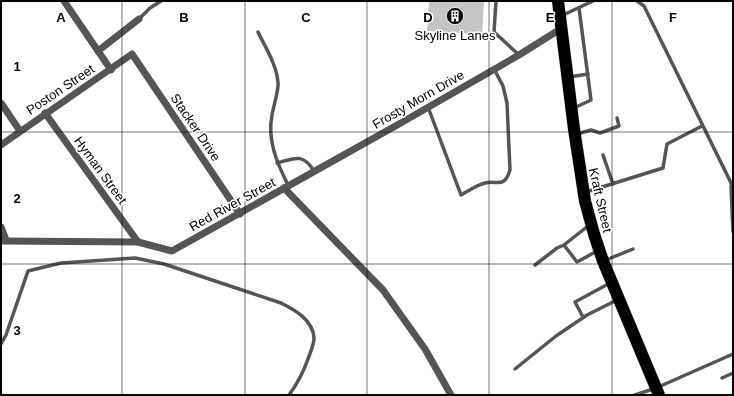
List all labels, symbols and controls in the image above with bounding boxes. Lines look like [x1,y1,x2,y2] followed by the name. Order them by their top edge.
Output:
[445,6,465,26] building icon: Skyline Lanes
[56,10,66,25] text: A
[179,10,189,25] text: B
[301,10,311,25] text: C
[423,10,433,25] text: D
[546,10,555,25] text: E
[669,10,677,25] text: F
[415,28,496,43] place label: Skyline Lanes
[13,59,21,74] text: 1
[23,61,97,118] street label: Poston Street
[370,67,467,132] street label: Frosty Morn Drive
[168,91,224,164] street label: Stacker Drive
[71,134,130,207] street label: Hyman Street
[586,166,615,234] street label: Kraft Street
[187,174,278,234] street label: Red River Street
[13,191,21,206] text: 2
[13,323,21,338] text: 3

